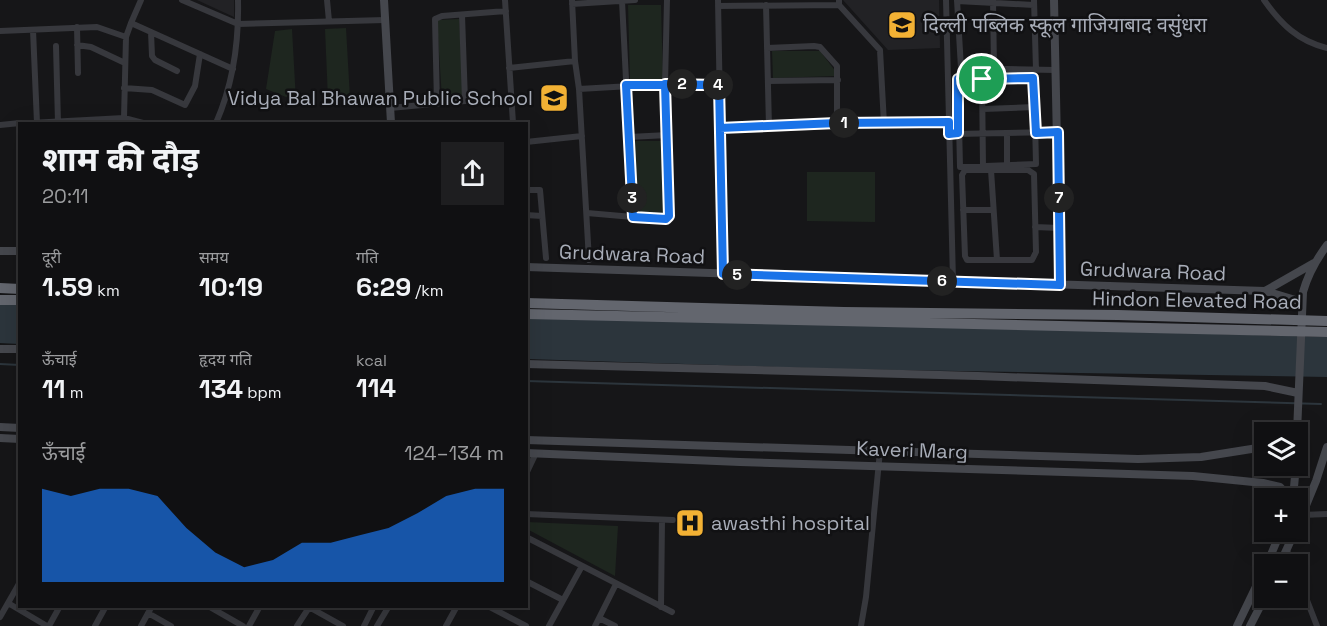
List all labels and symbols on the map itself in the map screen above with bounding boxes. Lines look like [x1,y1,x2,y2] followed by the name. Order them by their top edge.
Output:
[886,9,918,41] school or university icon: दिल्ली पब्लिक स्कूल गाजियाबाद वसुंधरा
[923,12,1208,38] place label: दिल्ली पब्लिक स्कूल गाजियाबाद वसुंधरा
[956,53,1007,104] pin
[667,69,697,99] pin: 2
[703,70,733,100] pin: 4
[538,82,570,114] school or university icon: Vidya Bal Bhawan Public School
[228,85,533,111] place label: Vidya Bal Bhawan Public School
[829,108,859,138] pin: 1
[617,183,647,213] pin: 3
[1044,183,1074,213] pin: 7
[559,238,705,270] street label: Grudwara Road
[1080,255,1226,287] street label: Grudwara Road
[722,260,752,290] pin: 5
[927,266,957,296] pin: 6
[1092,285,1302,315] street label: Hindon Elevated Road
[856,435,968,465] street label: Kaveri Marg
[674,507,706,539] hospital icon: awasthi hospital
[711,510,870,536] place label: awasthi hospital

